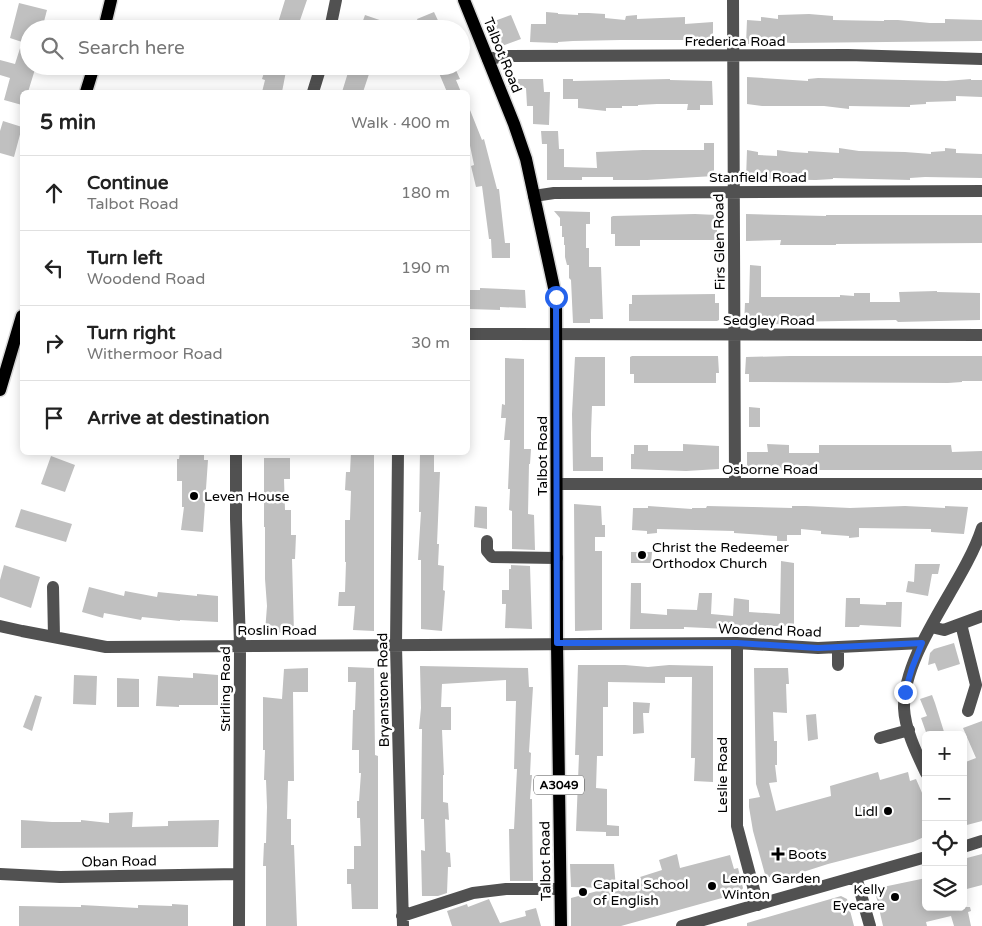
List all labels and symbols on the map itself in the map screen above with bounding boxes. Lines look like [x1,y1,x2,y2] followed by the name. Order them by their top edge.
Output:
[480,15,525,96] street label: Talbot Road
[685,33,785,50] street label: Frederica Road
[709,169,807,186] street label: Stanfield Road
[710,193,729,291] street label: Firs Glen Road
[545,286,568,309] route start
[723,312,815,329] street label: Sedgley Road
[534,416,551,496] street label: Talbot Road
[722,461,818,478] street label: Osborne Road
[204,488,289,505] place label: Leven House
[188,490,200,502] marker: Leven House
[652,539,790,572] place label: Christ the Redeemer Orthodox Church
[636,549,648,561] marker: Christ the Redeemer Orthodox Church
[718,620,822,641] street label: Woodend Road
[237,622,317,639] street label: Roslin Road
[374,633,393,747] street label: Bryanstone Road
[217,646,234,732] street label: Stirling Road
[894,681,917,704] route end
[714,737,731,813] street label: Leslie Road
[534,776,584,794] road number: A3049
[854,803,878,820] place label: Lidl
[882,805,894,817] marker: Lidl
[536,821,555,901] street label: Talbot Road
[788,846,827,863] place label: Boots
[772,848,784,860] marker: Boots
[81,852,157,871] street label: Oban Road
[722,870,820,903] place label: Lemon Garden Winton
[593,876,688,909] place label: Capital School of English
[706,880,718,892] marker: Lemon Garden Winton
[833,881,885,914] place label: Kelly Eyecare
[577,886,589,898] marker: Capital School of English
[889,891,901,903] marker: Kelly Eyecare

